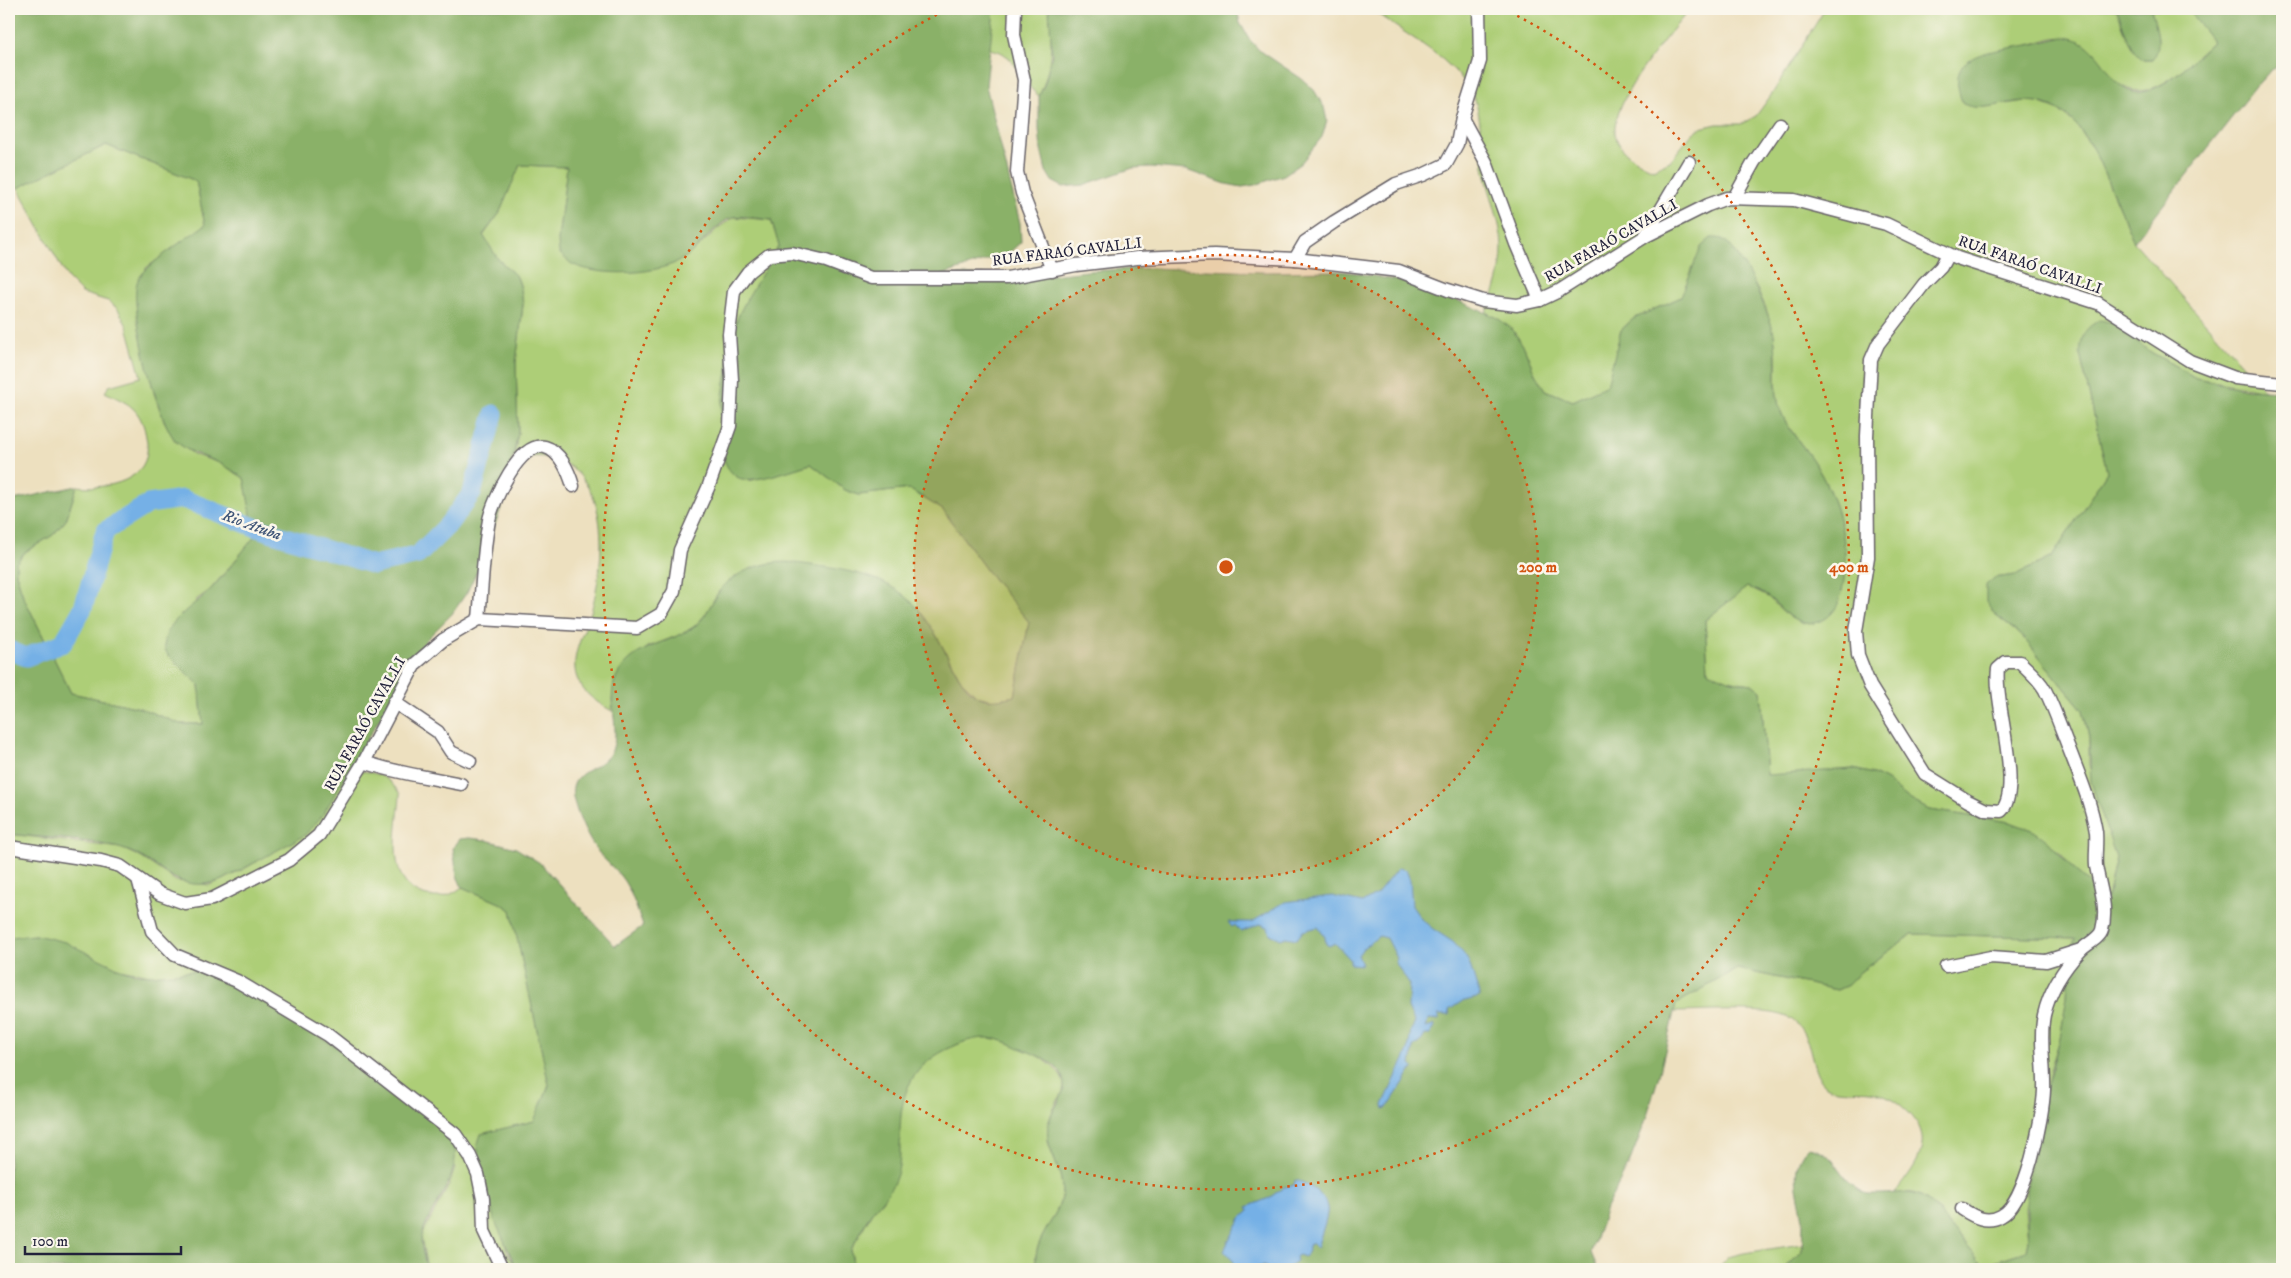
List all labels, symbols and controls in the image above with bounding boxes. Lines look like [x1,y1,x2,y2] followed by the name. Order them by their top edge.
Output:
[1541,195,1681,287] street label: RUA FARAÓ CAVALLI
[1956,231,2104,299] street label: RUA FARAÓ CAVALLI
[991,233,1143,271] street label: RUA FARAÓ CAVALLI
[219,505,284,545] water label: Rio Atuba
[1217,558,1235,576] centre of rings
[1519,558,1558,577] text: 200 m
[1828,558,1869,577] text: 400 m
[320,654,410,794] street label: RUA FARAÓ CAVALLI
[25,1223,181,1255] scale bar
[32,1232,68,1251] text: 100 m

